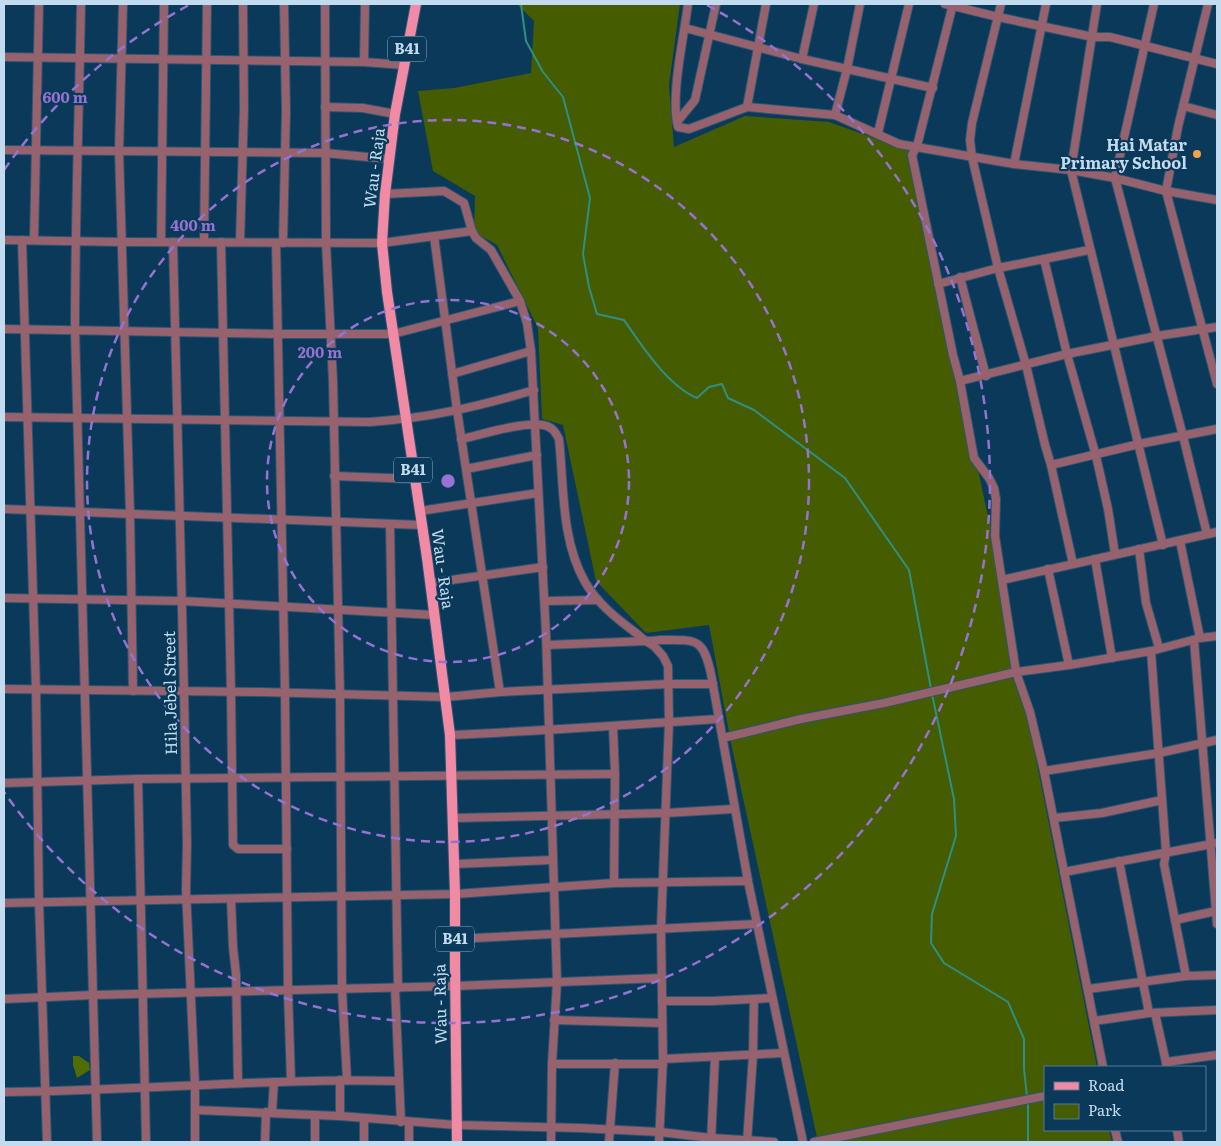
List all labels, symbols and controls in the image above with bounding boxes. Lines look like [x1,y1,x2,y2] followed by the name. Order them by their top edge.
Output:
[388,36,426,62] road number: B41
[42,85,88,108] text: 600 m
[356,126,390,209] street label: Wau - Raja
[1060,132,1187,174] place label: Hai Matar Primary School
[1191,148,1203,160] marker: Hai Matar Primary School
[170,213,216,236] text: 400 m
[298,340,342,363] text: 200 m
[394,458,432,482] road number: B41
[439,472,457,490] centre of rings
[426,527,462,611] street label: Wau - Raja
[156,630,182,755] street label: Hila Jebel Street
[436,926,474,952] road number: B41
[426,963,452,1045] street label: Wau - Raja
[1044,1066,1206,1131] legend
[1088,1073,1124,1096] text: Road
[1088,1098,1122,1121] text: Park

